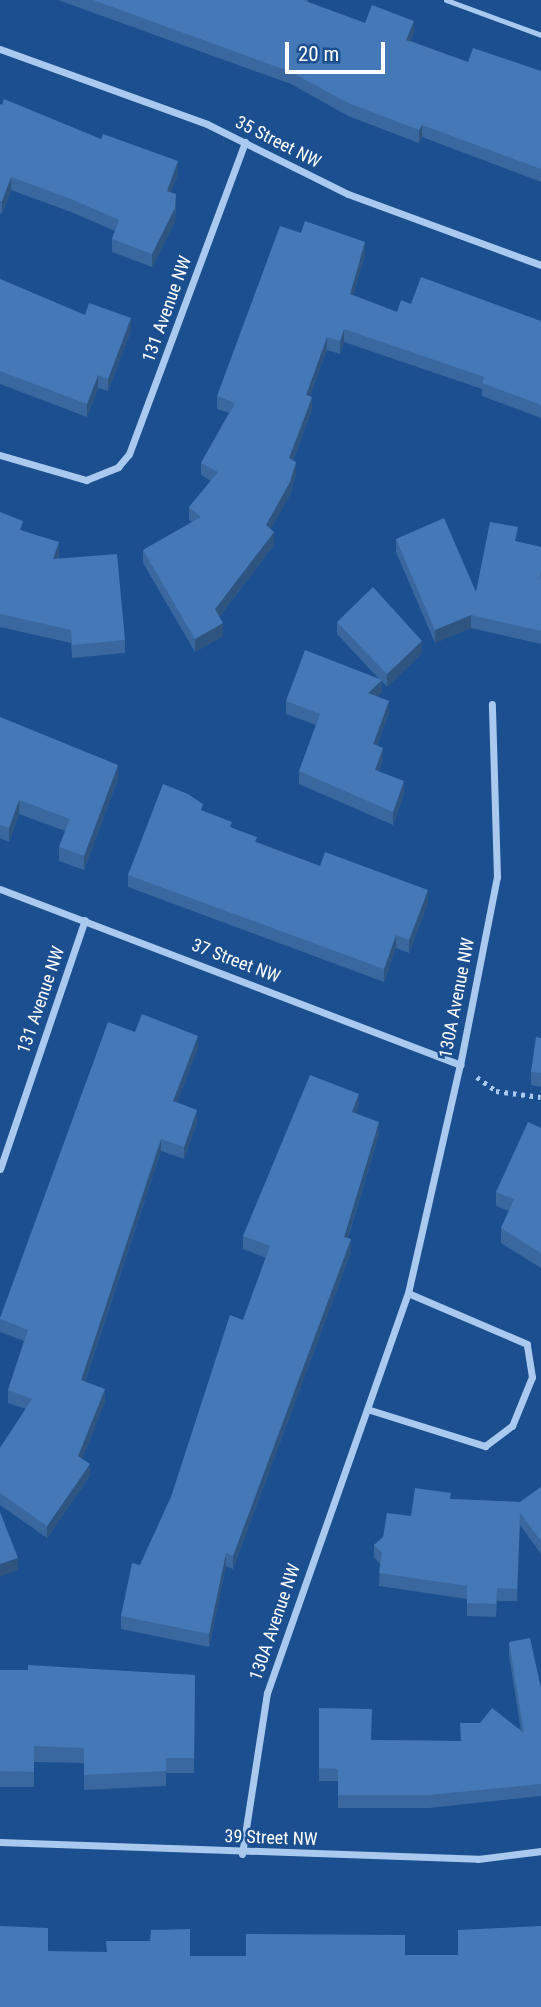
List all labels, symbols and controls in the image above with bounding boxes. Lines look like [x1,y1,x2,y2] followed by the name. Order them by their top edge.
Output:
[289,28,389,72] scale bar
[298,42,339,66] text: 20 m
[232,111,324,173] street label: 35 Street NW
[138,253,196,365] street label: 131 Avenue NW
[189,934,283,988] street label: 37 Street NW
[435,936,479,1060] street label: 130A Avenue NW
[13,944,69,1056] street label: 131 Avenue NW
[245,1561,305,1683] street label: 130A Avenue NW
[224,1826,318,1850] street label: 39 Street NW

